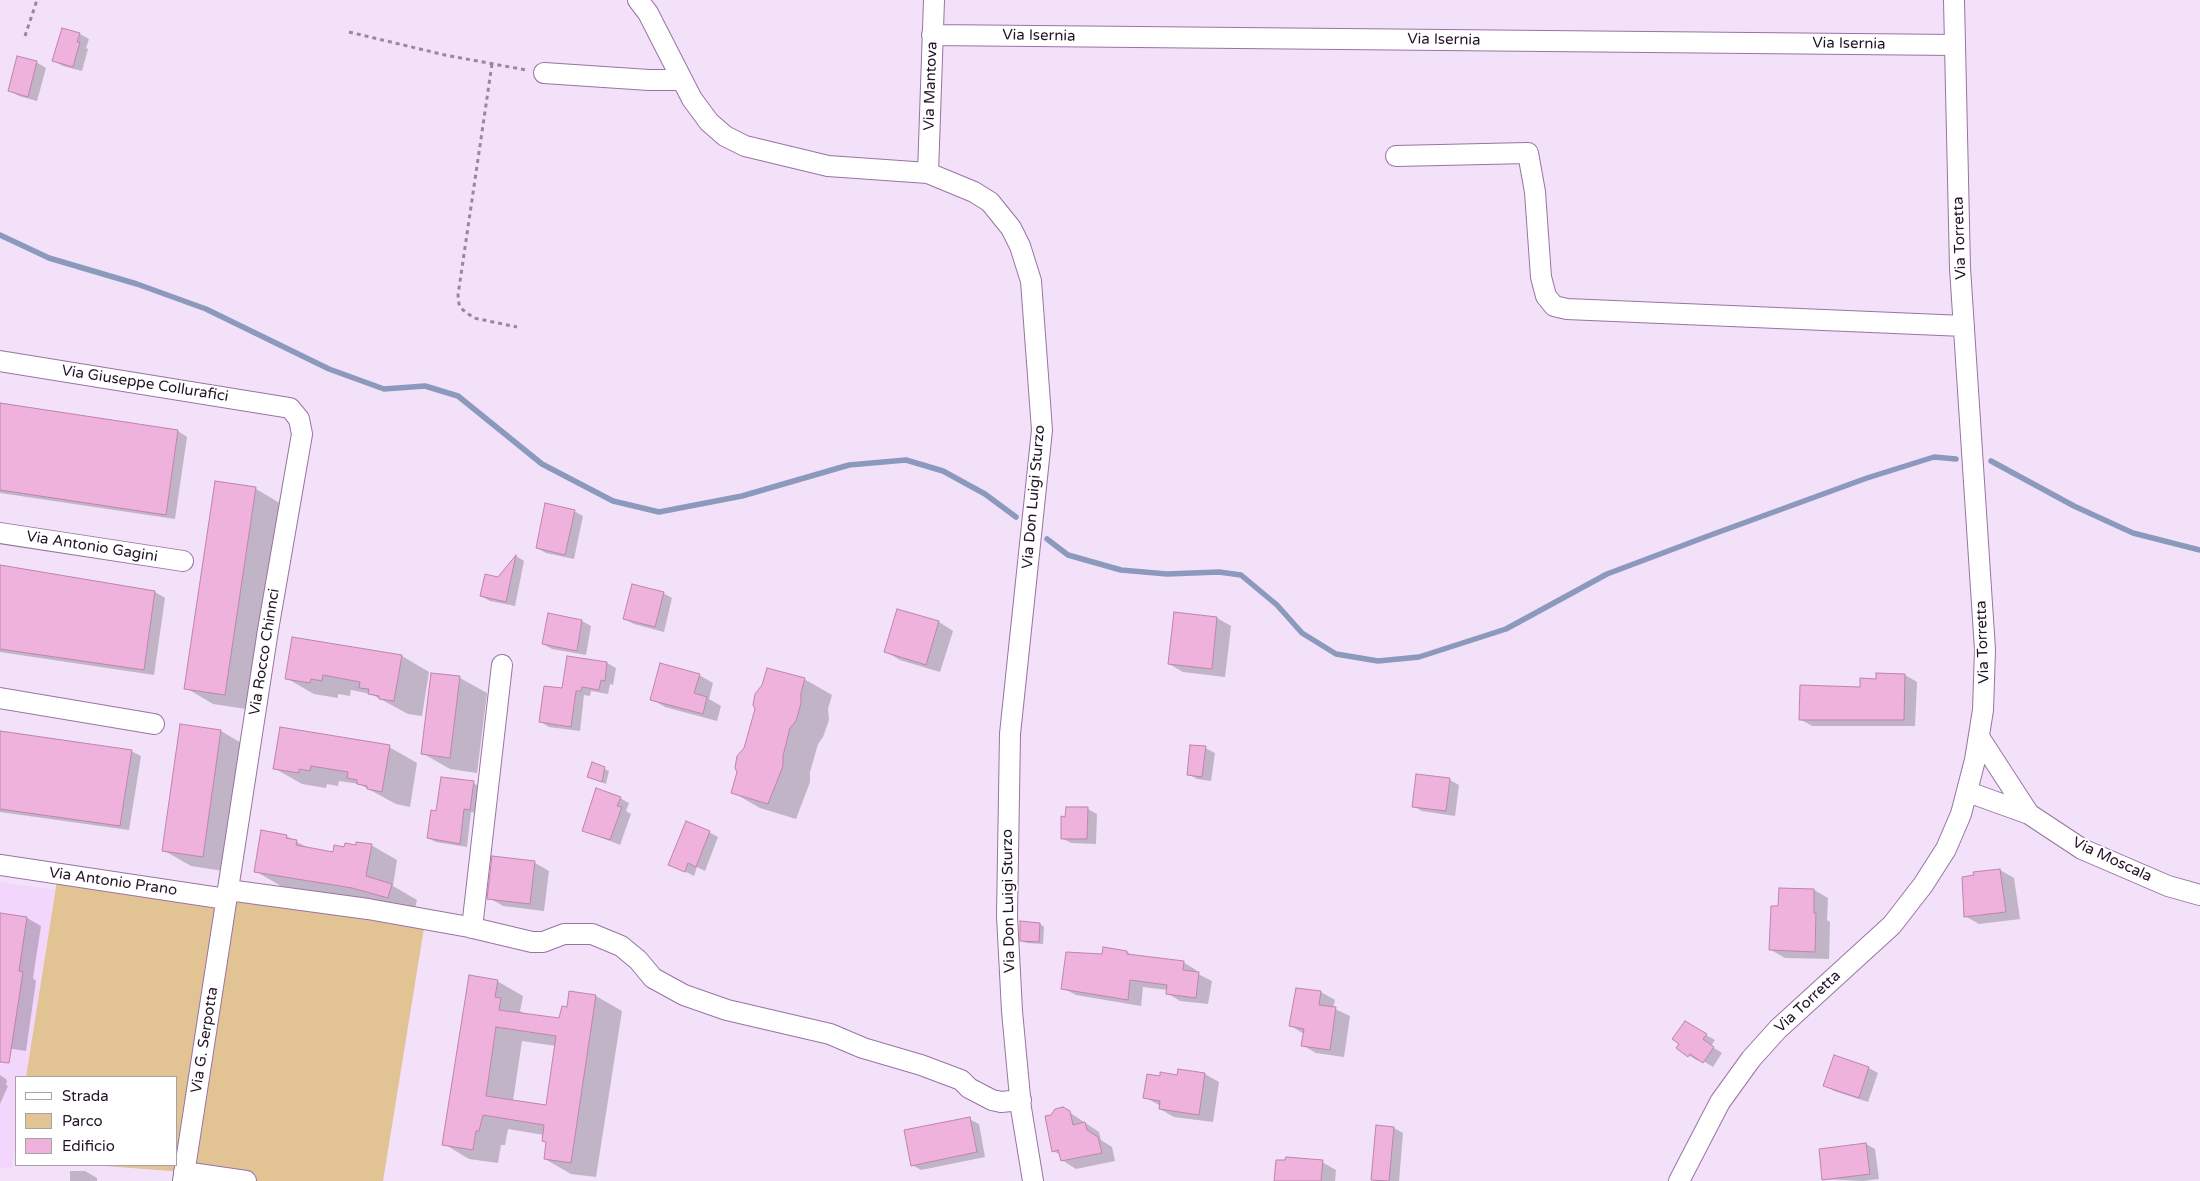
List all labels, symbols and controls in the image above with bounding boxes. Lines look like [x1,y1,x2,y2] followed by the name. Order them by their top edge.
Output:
[1002,26,1076,46] street label: Via Isernia
[1407,30,1481,50] street label: Via Isernia
[1812,34,1886,54] street label: Via Isernia
[920,41,942,131] street label: Via Mantova
[1950,196,1970,280] street label: Via Torretta
[60,362,230,406] street label: Via Giuseppe Collurafici
[1019,424,1049,570] street label: Via Don Luigi Sturzo
[25,528,159,566] street label: Via Antonio Gagini
[246,587,284,717] street label: Via Rocco Chinnci
[1973,600,1993,684] street label: Via Torretta
[999,829,1019,973] street label: Via Don Luigi Sturzo
[2069,834,2155,886] street label: Via Moscala
[48,864,178,900] street label: Via Antonio Prano
[1771,967,1845,1037] street label: Via Torretta
[188,986,222,1094] street label: Via G. Serpotta
[15,1076,178,1166] legend
[62,1087,109,1105] text: Strada
[62,1112,103,1130] text: Parco
[62,1137,115,1155] text: Edificio

